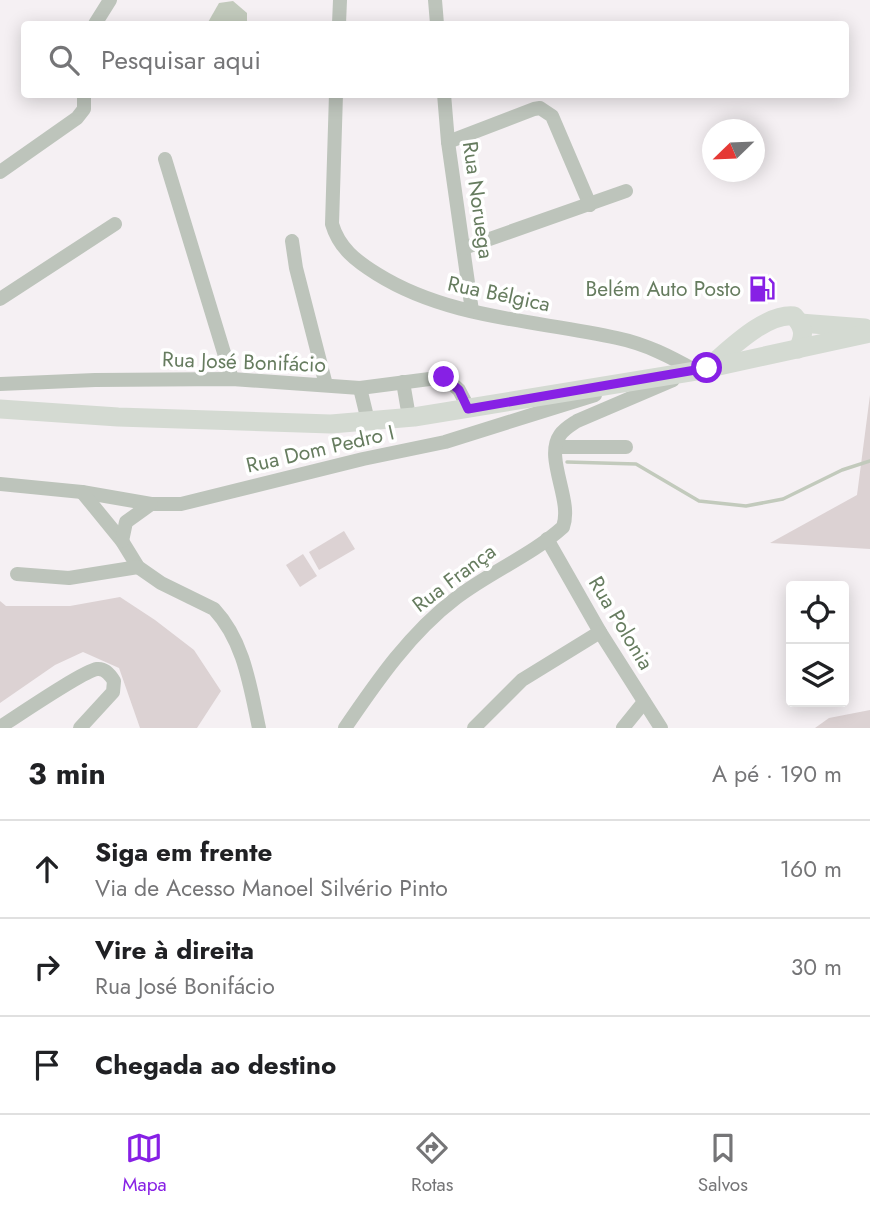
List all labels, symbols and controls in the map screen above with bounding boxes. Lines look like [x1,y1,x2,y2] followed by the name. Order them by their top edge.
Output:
[21,21,849,98] search box
[45,41,83,79] icon: search
[101,41,261,79] text: Pesquisar aqui
[702,119,765,182] north arrow
[455,139,501,261] street label: Rua Noruega
[445,269,553,319] street label: Rua Bélgica
[586,274,741,304] place label: Belém Auto Posto
[747,274,777,304] fuel station icon: Belém Auto Posto
[161,344,327,380] street label: Rua José Bonifácio
[691,352,722,383] route start
[428,361,459,392] route end
[243,417,397,481] street label: Rua Dom Pedro I
[406,537,502,619] street label: Rua França
[581,571,661,675] street label: Rua Polonia
[786,581,849,707] map controls
[786,581,849,644] button: locate
[786,644,849,707] button: layers
[28,752,106,795] text: 3 min
[712,757,842,791] text: A pé · 190 m
[95,833,272,871] text: Siga em frente
[28,850,66,888] icon: ahead
[780,852,842,886] text: 160 m
[95,871,448,905] text: Via de Acesso Manoel Silvério Pinto
[95,931,254,969] text: Vire à direita
[28,948,66,986] icon: right
[791,950,842,984] text: 30 m
[95,969,275,1003] text: Rua José Bonifácio
[28,1046,66,1084] icon: arrive
[95,1046,336,1084] text: Chegada ao destino
[122,1129,167,1198] tab: Mapa
[411,1129,453,1198] tab: Rotas
[698,1129,748,1198] tab: Salvos

